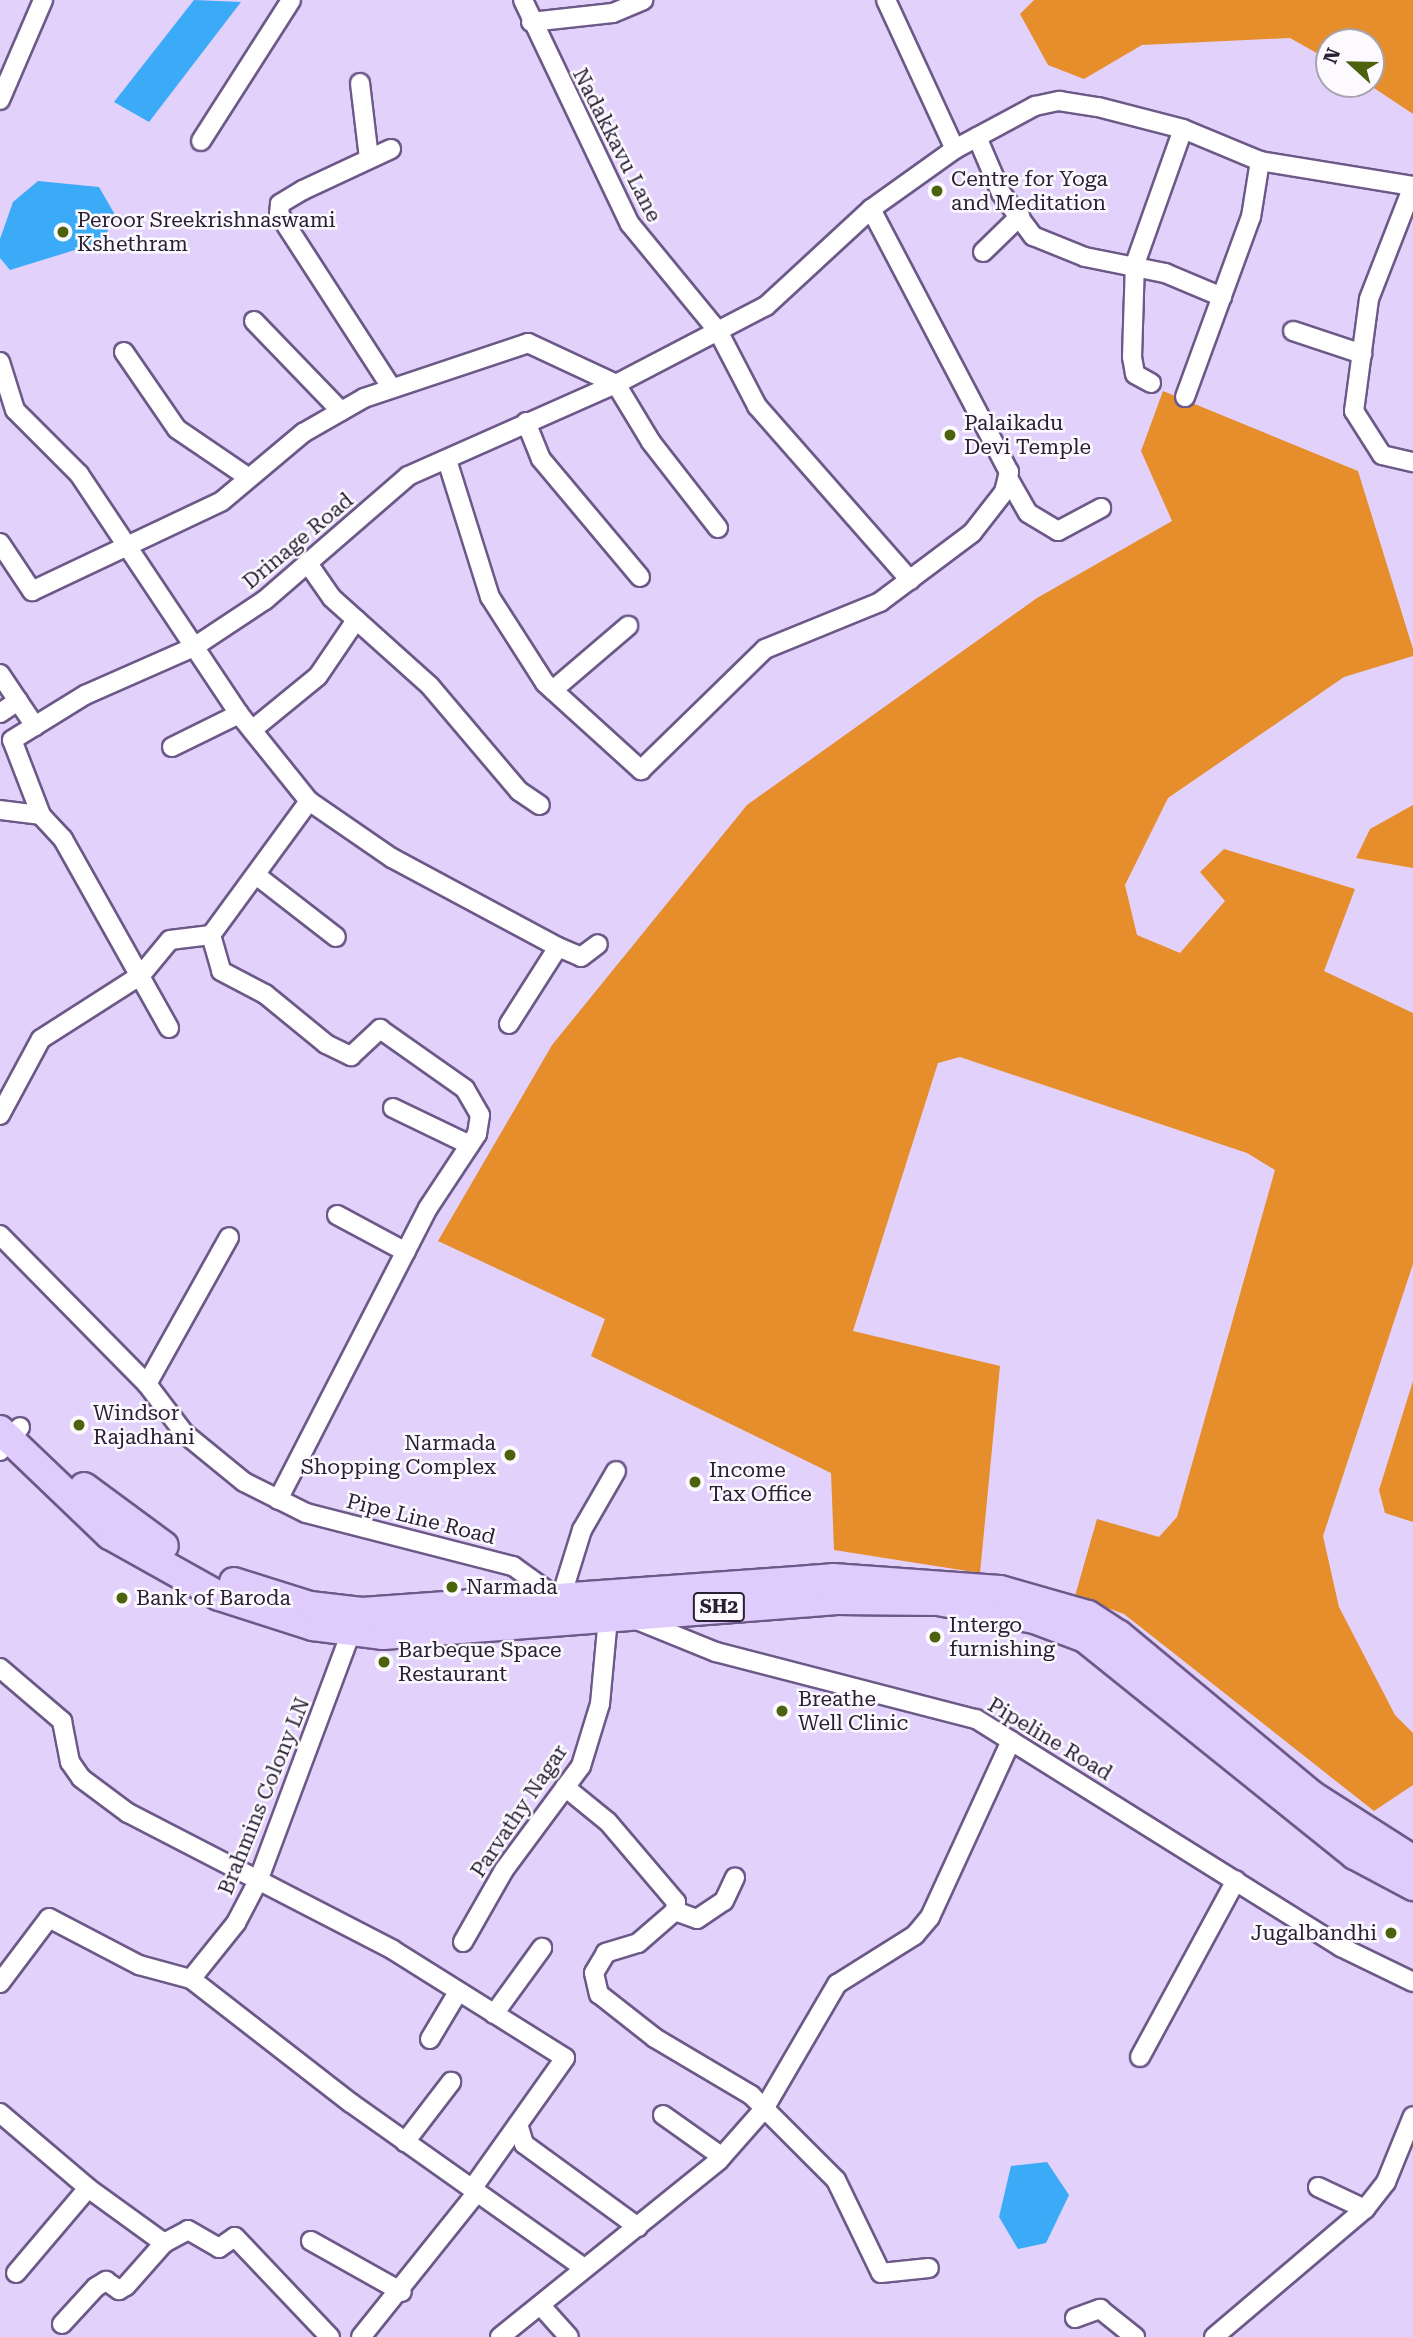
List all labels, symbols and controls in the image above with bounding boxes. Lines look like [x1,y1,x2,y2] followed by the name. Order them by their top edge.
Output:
[1315,28,1385,98] north arrow
[1319,45,1345,67] text: N
[567,64,667,226] street label: Nadakkavu Lane
[951,166,1108,216] place label: Centre for Yoga and Meditation
[929,183,945,199] marker: Centre for Yoga and Meditation
[77,207,336,257] place label: Peroor Sreekrishnaswami Kshethram
[55,224,71,240] marker: Peroor Sreekrishnaswami Kshethram
[964,410,1091,460] place label: Palaikadu Devi Temple
[942,427,958,443] marker: Palaikadu Devi Temple
[238,488,358,594] street label: Drinage Road
[93,1400,195,1450] place label: Windsor Rajadhani
[71,1417,87,1433] marker: Windsor Rajadhani
[301,1430,496,1480] place label: Narmada Shopping Complex
[502,1447,518,1463] marker: Narmada Shopping Complex
[709,1457,812,1507] place label: Income Tax Office
[687,1474,703,1490] marker: Income Tax Office
[344,1488,498,1550] street label: Pipe Line Road
[466,1574,558,1600] place label: Narmada
[444,1579,460,1595] marker: Narmada
[136,1585,291,1611] place label: Bank of Baroda
[114,1590,130,1606] marker: Bank of Baroda
[693,1592,745,1623] road number: SH2
[949,1612,1055,1662] place label: Intergo furnishing
[927,1629,943,1645] marker: Intergo furnishing
[398,1637,561,1687] place label: Barbeque Space Restaurant
[376,1654,392,1670] marker: Barbeque Space Restaurant
[798,1686,908,1736] place label: Breathe Well Clinic
[983,1692,1117,1786] street label: Pipeline Road
[213,1694,315,1898] street label: Brahmins Colony LN
[772,1701,792,1721] marker: Breathe Well Clinic
[465,1740,573,1882] street label: Parvathy Nagar
[1251,1920,1377,1946] place label: Jugalbandhi
[1383,1925,1399,1941] marker: Jugalbandhi

